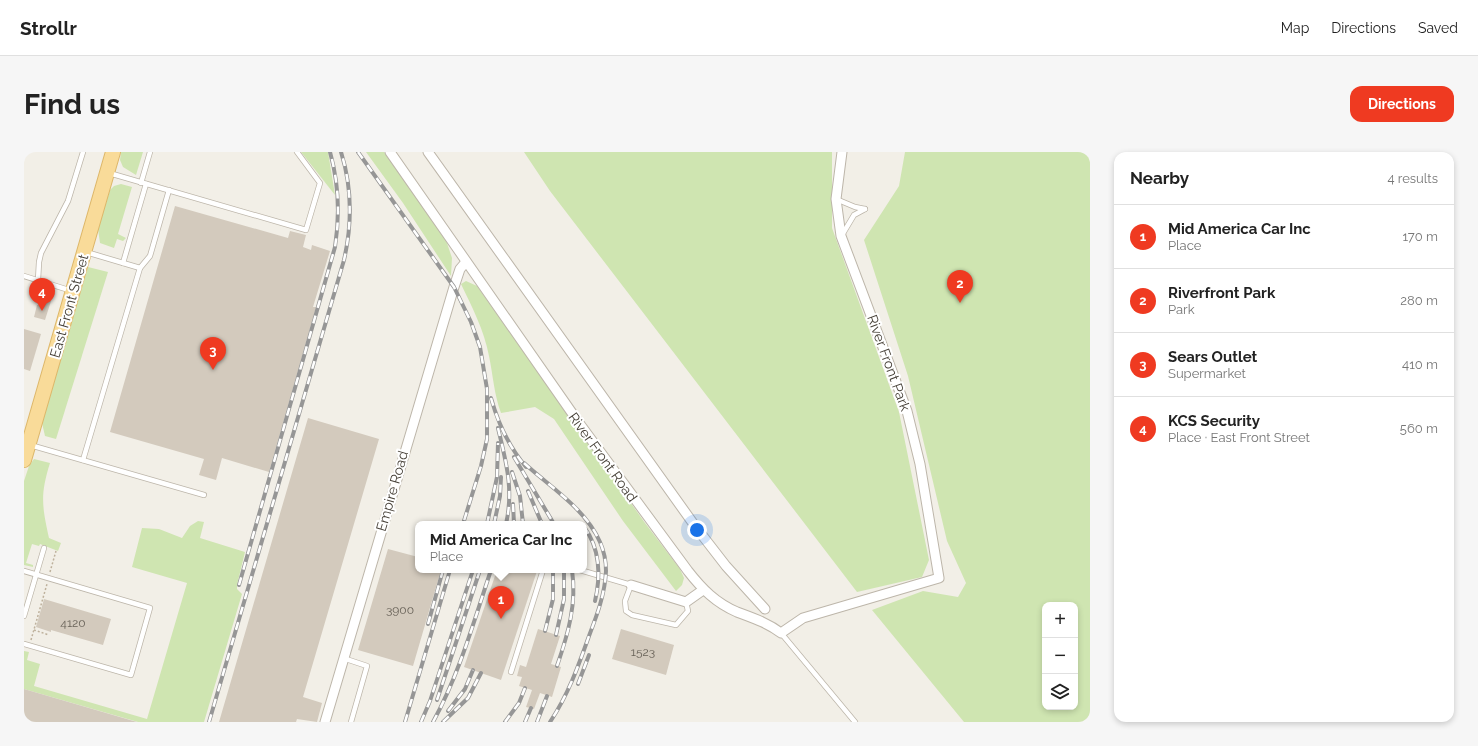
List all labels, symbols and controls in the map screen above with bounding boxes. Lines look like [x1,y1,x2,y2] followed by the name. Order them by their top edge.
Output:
[20,17,77,39] text: Strollr
[1281,20,1309,36] text: Map
[1331,20,1396,36] text: Directions
[1418,20,1458,36] text: Saved
[1350,86,1454,122] button: Directions
[24,88,120,121] text: Find us
[1130,168,1189,188] text: Nearby
[1387,171,1438,186] text: 4 results
[1168,220,1311,238] text: Mid America Car Inc
[1140,229,1146,244] text: 1
[1402,229,1438,244] text: 170 m
[1168,238,1201,253] text: Place
[47,252,92,360] street label: East Front Street
[947,270,973,303] pin: 2
[29,278,55,311] pin: 4
[1168,284,1275,302] text: Riverfront Park
[1139,293,1147,308] text: 2
[1400,293,1438,308] text: 280 m
[1168,302,1195,317] text: Park
[864,313,914,414] street label: River Front Park
[200,337,226,370] pin: 3
[1168,348,1257,366] text: Sears Outlet
[1139,357,1147,372] text: 3
[1402,357,1438,372] text: 410 m
[1168,366,1246,381] text: Supermarket
[565,409,641,505] street label: River Front Road
[1168,412,1260,430] text: KCS Security
[1139,421,1147,436] text: 4
[1400,421,1438,436] text: 560 m
[1168,430,1310,445] text: Place · East Front Street
[373,449,411,533] street label: Empire Road
[687,520,707,540] your location
[415,521,587,573] popup
[430,531,572,549] text: Mid America Car Inc
[430,549,463,564] text: Place
[488,586,514,619] pin: 1
[1042,602,1078,710] map controls
[1042,602,1078,638] button: +
[386,603,414,617] house number: 3900
[60,616,86,630] house number: 4120
[1042,638,1078,674] button: −
[631,645,655,659] house number: 1523
[1042,674,1078,710] button: layers

